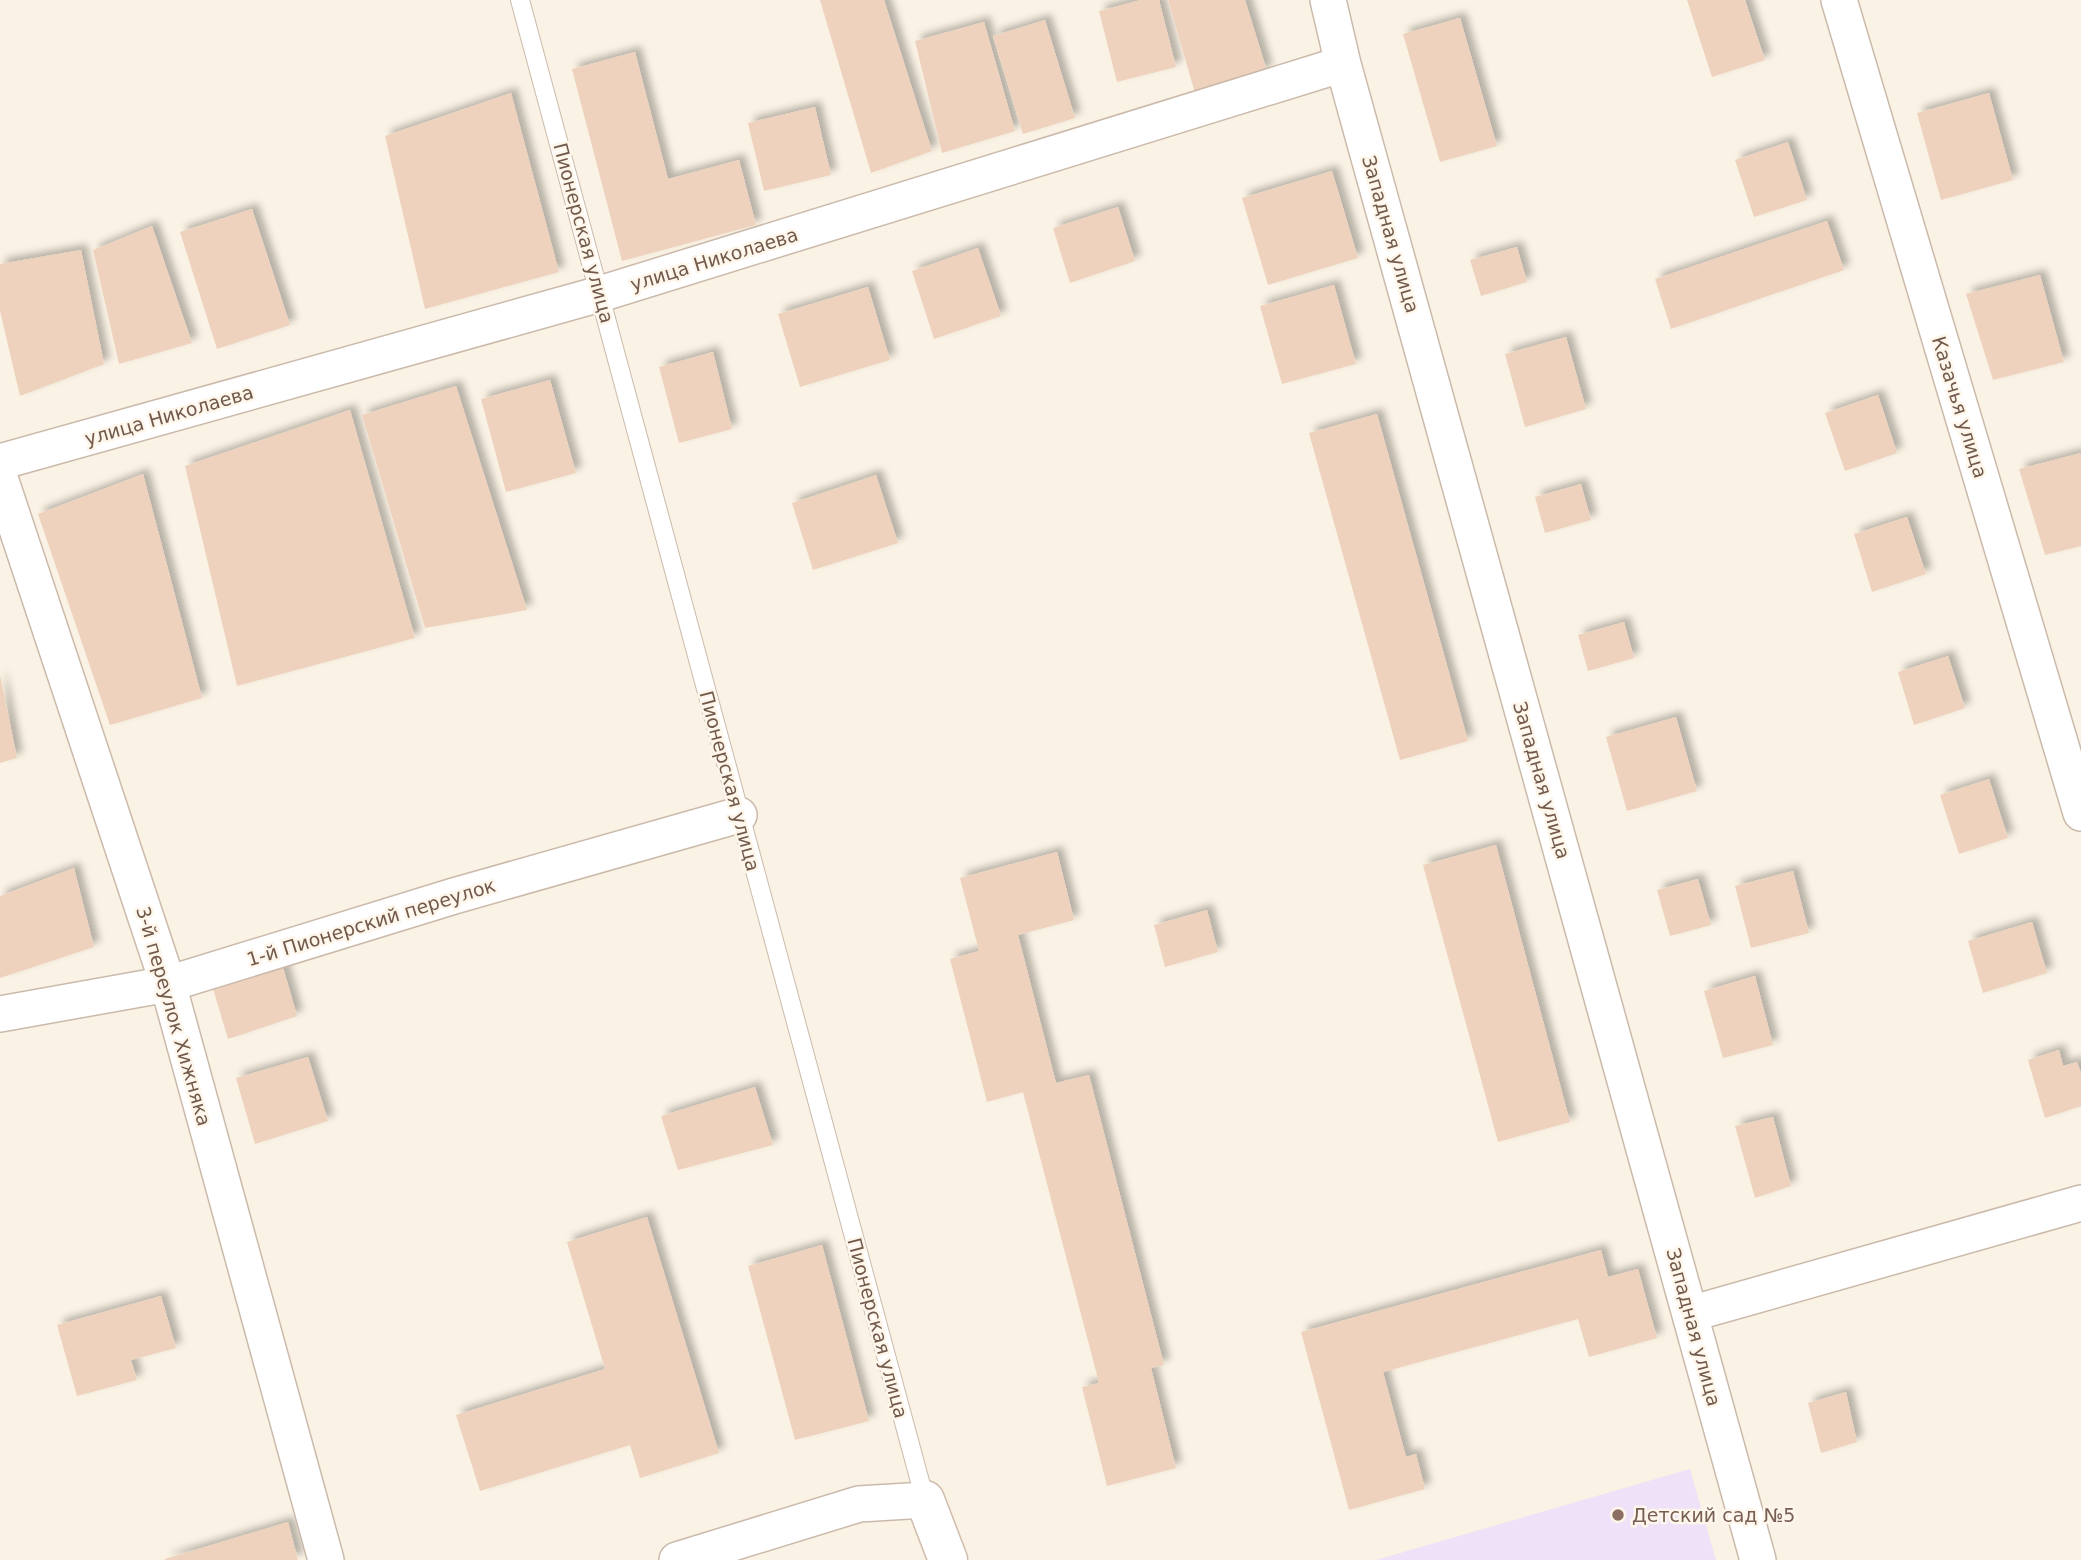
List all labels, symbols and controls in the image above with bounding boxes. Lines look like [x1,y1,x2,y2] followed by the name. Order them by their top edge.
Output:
[549,140,619,326] street label: Пионерская улица
[1358,153,1424,315] street label: Западная улица
[627,223,801,295] street label: улица Николаева
[1928,333,1992,481] street label: Казачья улица
[82,380,256,450] street label: улица Николаева
[695,688,765,874] street label: Пионерская улица
[1509,699,1575,861] street label: Западная улица
[244,874,498,970] street label: 1-й Пионерский переулок
[132,904,216,1128] street label: 3-й переулок Хижняка
[843,1235,913,1421] street label: Пионерская улица
[1662,1245,1726,1409] street label: Западная улица
[1632,1504,1795,1526] place label: Детский сад №5
[1610,1507,1626,1523] marker: Детский сад №5

